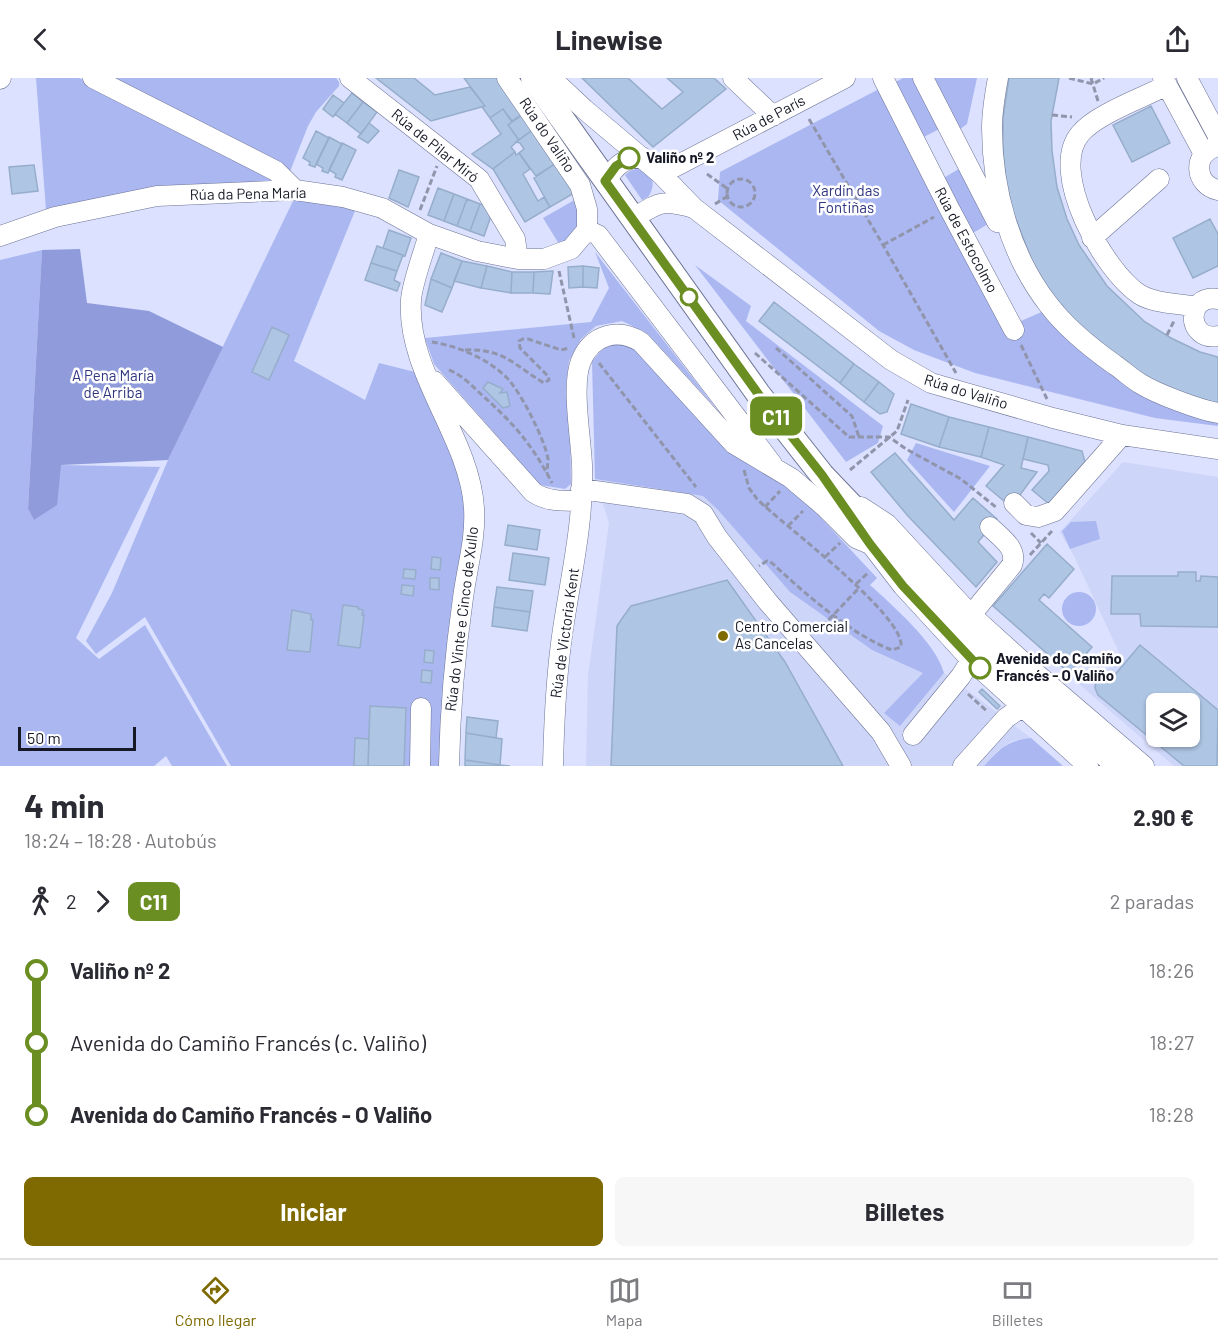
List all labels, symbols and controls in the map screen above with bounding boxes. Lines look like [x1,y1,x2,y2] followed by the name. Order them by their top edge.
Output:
[24,23,57,56] icon: back
[555,23,663,55] text: Linewise
[1161,23,1194,56] icon: share
[729,91,808,144] street label: Rúa de París
[516,94,580,175] street label: Rúa do Valiño
[388,104,483,186] street label: Rúa de Pilar Miró
[618,147,640,169] marker: Valiño nº 2
[646,148,714,166] place label: Valiño nº 2
[812,181,880,216] park label: Xardín das Fontiñas
[189,183,307,203] street label: Rúa da Pena María
[932,184,1002,295] street label: Rúa de Estocolmo
[680,288,698,306] unlabelled marker
[72,366,154,401] park label: A Pena María de Arriba
[922,370,1010,412] street label: Rúa do Valiño
[742,396,810,436] line badge: C11
[762,404,790,429] text: C11
[441,525,481,712] street label: Rúa do Vinte e Cinco de Xullo
[546,567,582,699] street label: Rúa de Victoria Kent
[735,617,848,652] place label: Centro Comercial As Cancelas
[716,629,730,643] marker: Centro Comercial As Cancelas
[996,649,1122,684] place label: Avenida do Camiño Francés - O Valiño
[969,657,991,679] marker: Avenida do Camiño Francés - O Valiño
[1146,693,1200,747] map controls
[1146,693,1200,747] button: layers
[18,724,136,752] scale bar
[27,728,61,747] text: 50 m
[24,785,105,825] text: 4 min
[1133,804,1194,830] text: 2.90 €
[24,828,217,852] text: 18:24 – 18:28 · Autobús
[24,885,57,918] icon: walk
[86,885,119,918] icon: forward
[66,889,77,913] text: 2
[140,889,168,914] text: C11
[1110,889,1194,913] text: 2 paradas
[70,957,170,983] text: Valiño nº 2
[1149,958,1194,982] text: 18:26
[70,1029,426,1055] text: Avenida do Camiño Francés (c. Valiño)
[1150,1030,1194,1054] text: 18:27
[70,1101,432,1127] text: Avenida do Camiño Francés - O Valiño
[1149,1102,1194,1126] text: 18:28
[24,1177,603,1246] button: Iniciar
[615,1177,1194,1246] button: Billetes
[175,1274,256,1329] tab: Cómo llegar
[606,1274,642,1329] tab: Mapa
[992,1274,1043,1329] tab: Billetes

